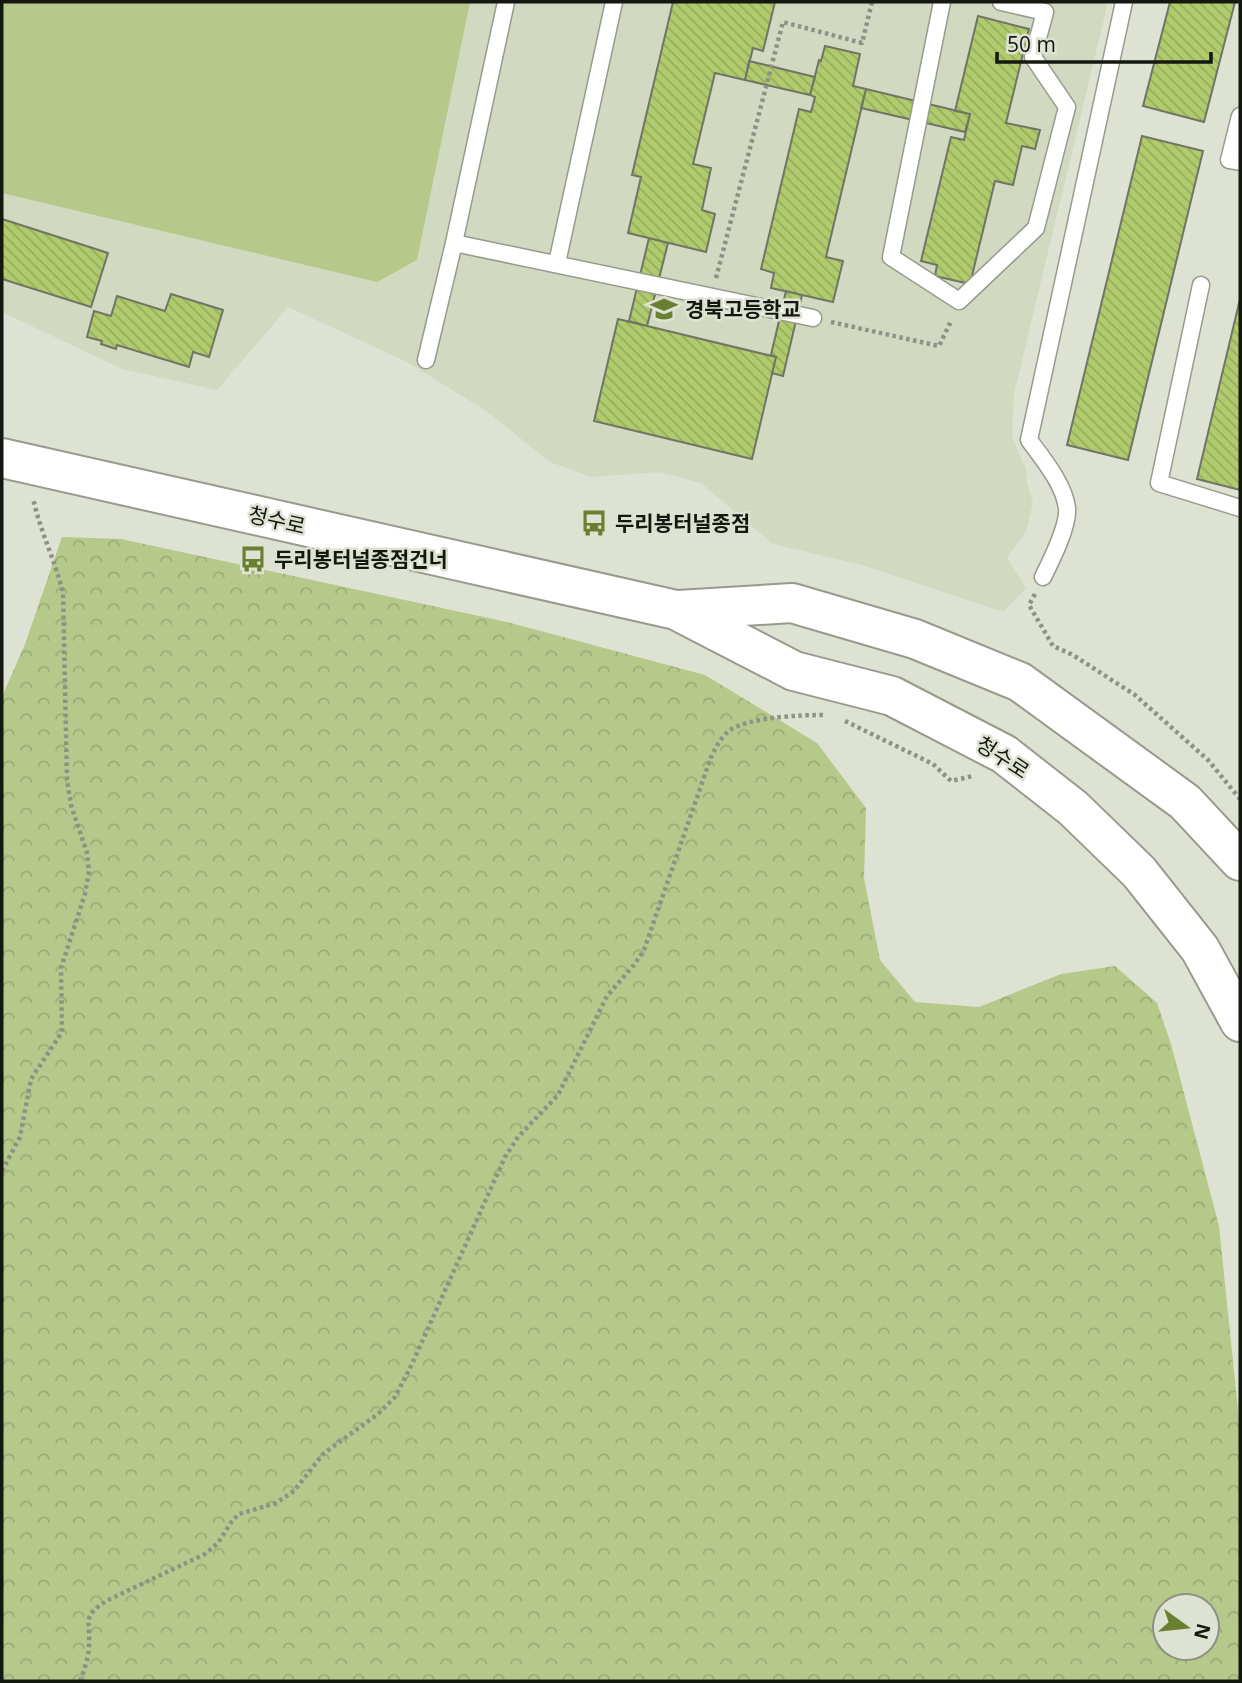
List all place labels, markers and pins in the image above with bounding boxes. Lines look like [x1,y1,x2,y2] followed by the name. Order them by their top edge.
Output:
[649,294,679,324] school or university icon: 경북고등학교
[685,295,801,323] place label: 경북고등학교
[579,508,609,538] bus stop icon: 두리봉터널종점
[615,509,750,537] place label: 두리봉터널종점
[238,544,268,574] bus stop icon: 두리봉터널종점건너
[274,545,448,573] place label: 두리봉터널종점건너

